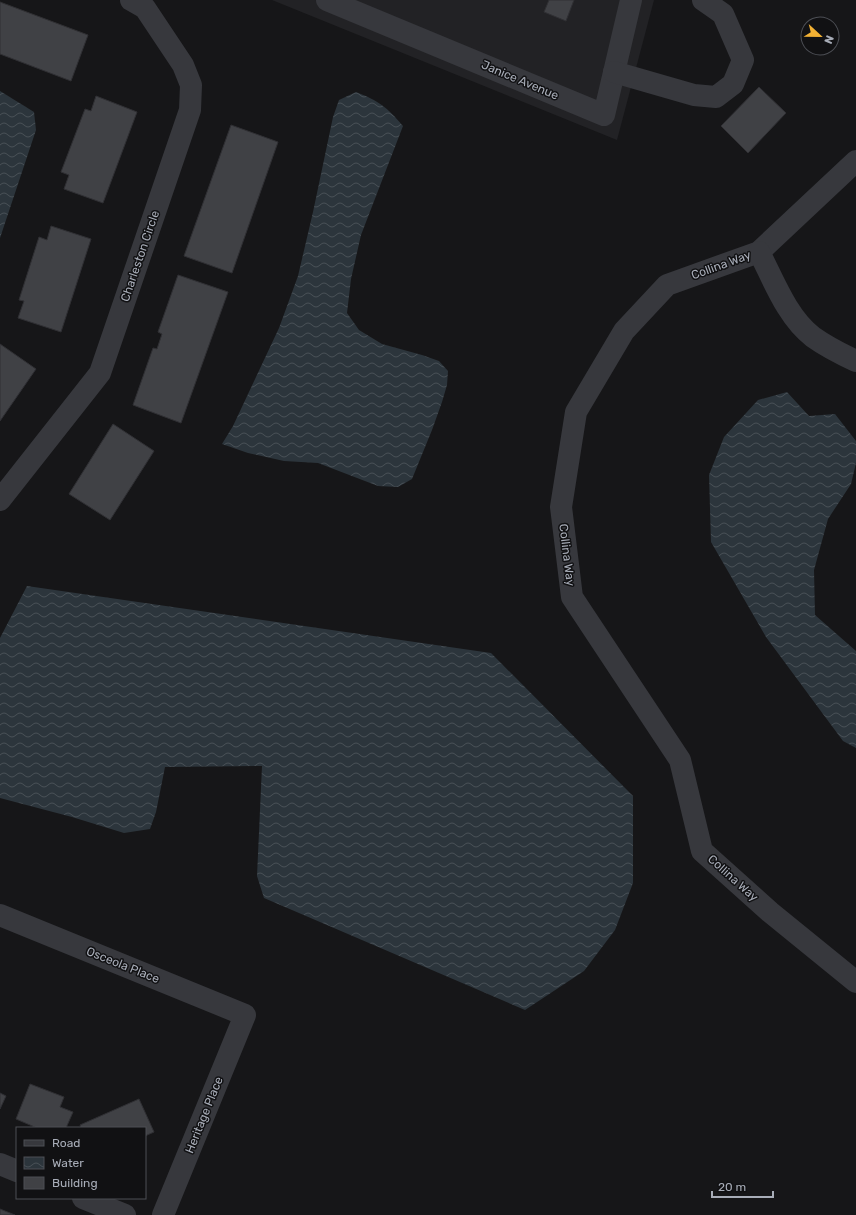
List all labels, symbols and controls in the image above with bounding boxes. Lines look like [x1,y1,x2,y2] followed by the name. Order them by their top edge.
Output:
[800,16,840,56] north arrow
[821,33,836,46] text: N
[479,57,561,103] street label: Janice Avenue
[118,208,162,303] street label: Charleston Circle
[689,248,753,282] street label: Collina Way
[556,523,578,587] street label: Collina Way
[705,852,761,904] street label: Collina Way
[84,944,162,986] street label: Osceola Place
[182,1074,226,1155] street label: Heritage Place
[16,1127,146,1199] legend
[52,1136,80,1150] text: Road
[52,1156,84,1170] text: Water
[712,1173,773,1199] scale bar
[52,1176,98,1190] text: Building
[718,1180,746,1194] text: 20 m

